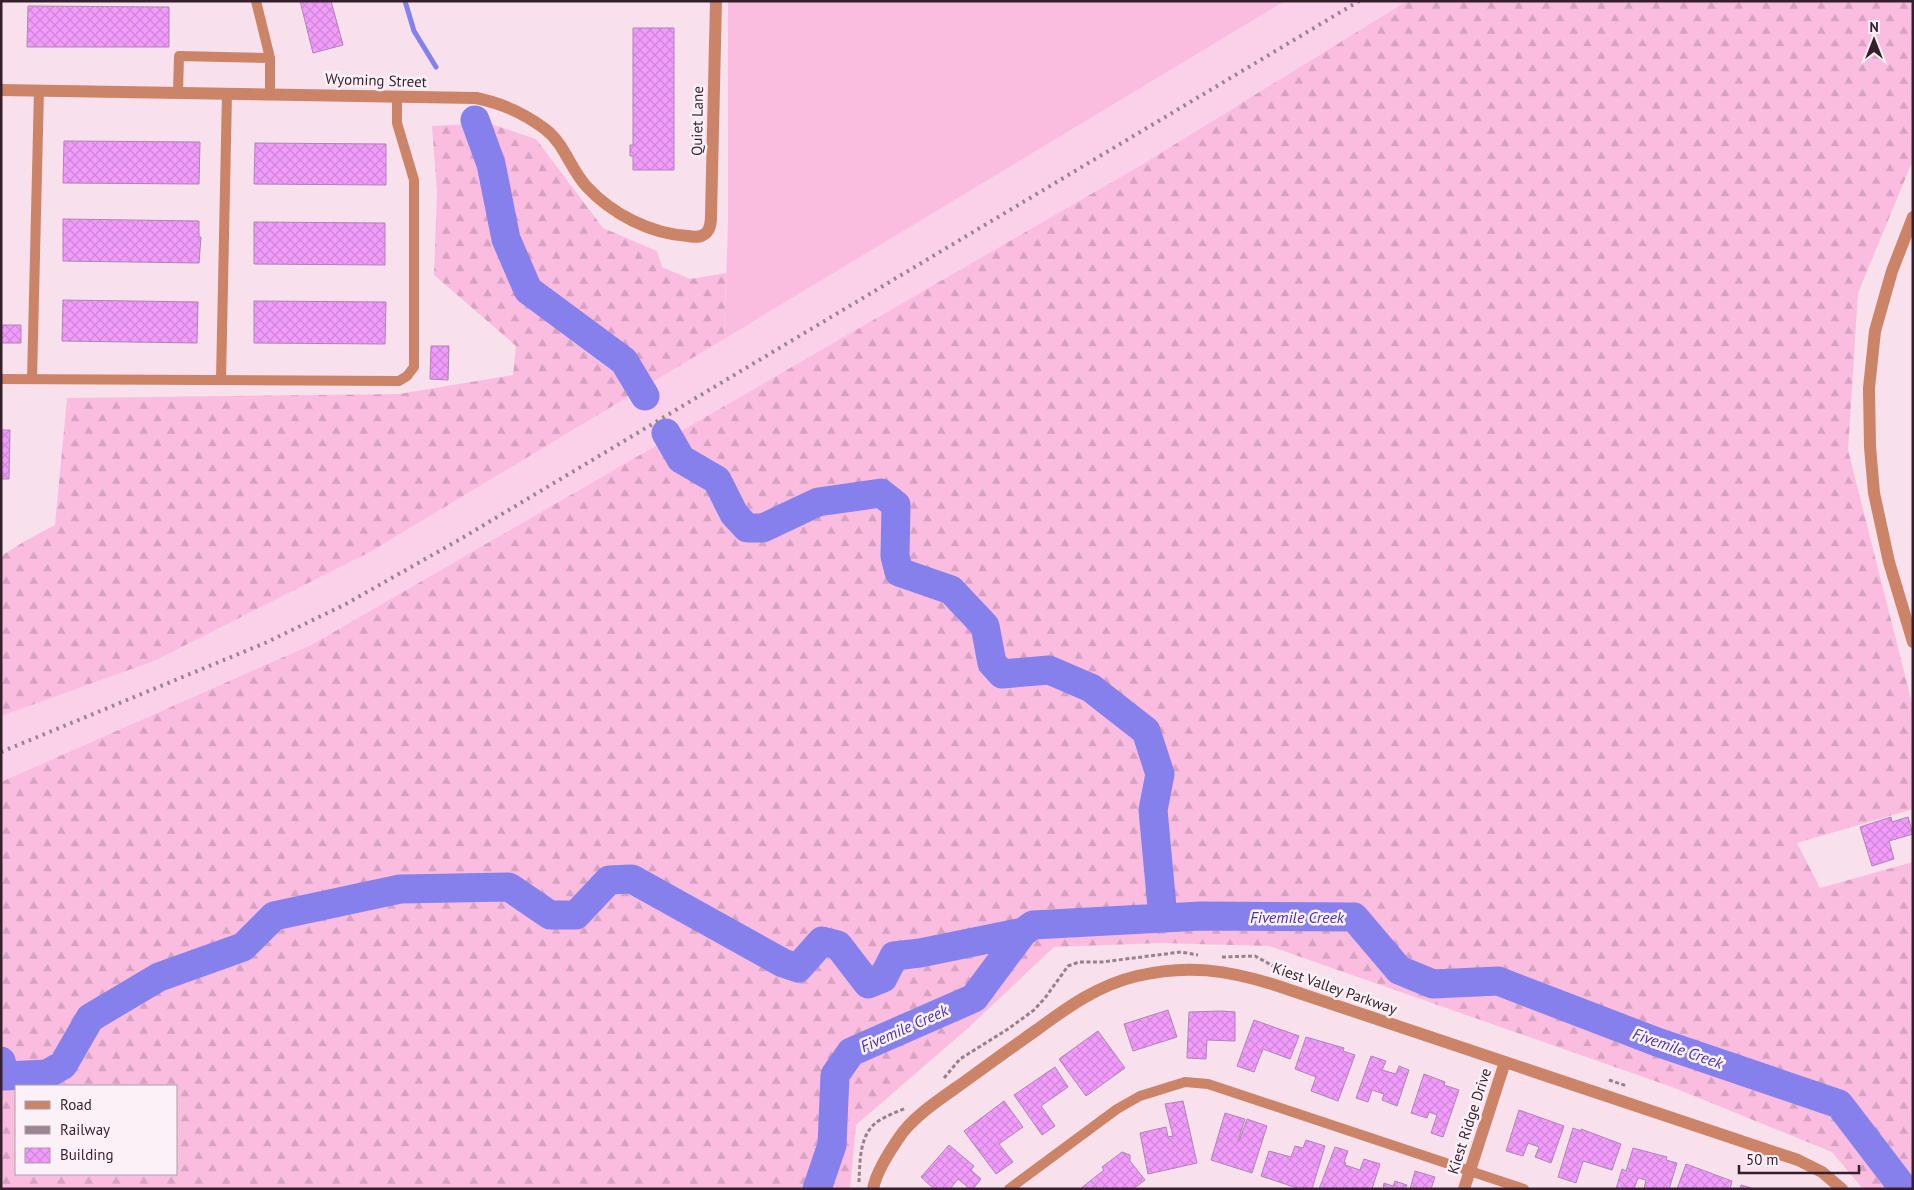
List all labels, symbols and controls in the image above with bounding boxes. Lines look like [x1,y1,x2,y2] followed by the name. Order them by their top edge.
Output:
[1849,15,1899,65] north arrow
[1869,18,1879,36] text: N
[325,69,427,91] street label: Wyoming Street
[687,86,707,156] street label: Quiet Lane
[1250,907,1345,927] water label: Fivemile Creek
[1270,958,1400,1018] street label: Kiest Valley Parkway
[857,999,952,1056] water label: Fivemile Creek
[1630,1023,1726,1073] water label: Fivemile Creek
[1443,1066,1495,1176] street label: Kiest Ridge Drive
[15,1085,178,1175] legend
[60,1095,92,1114] text: Road
[60,1120,110,1139] text: Railway
[1739,1142,1859,1174] scale bar
[60,1145,114,1164] text: Building
[1746,1150,1779,1169] text: 50 m

